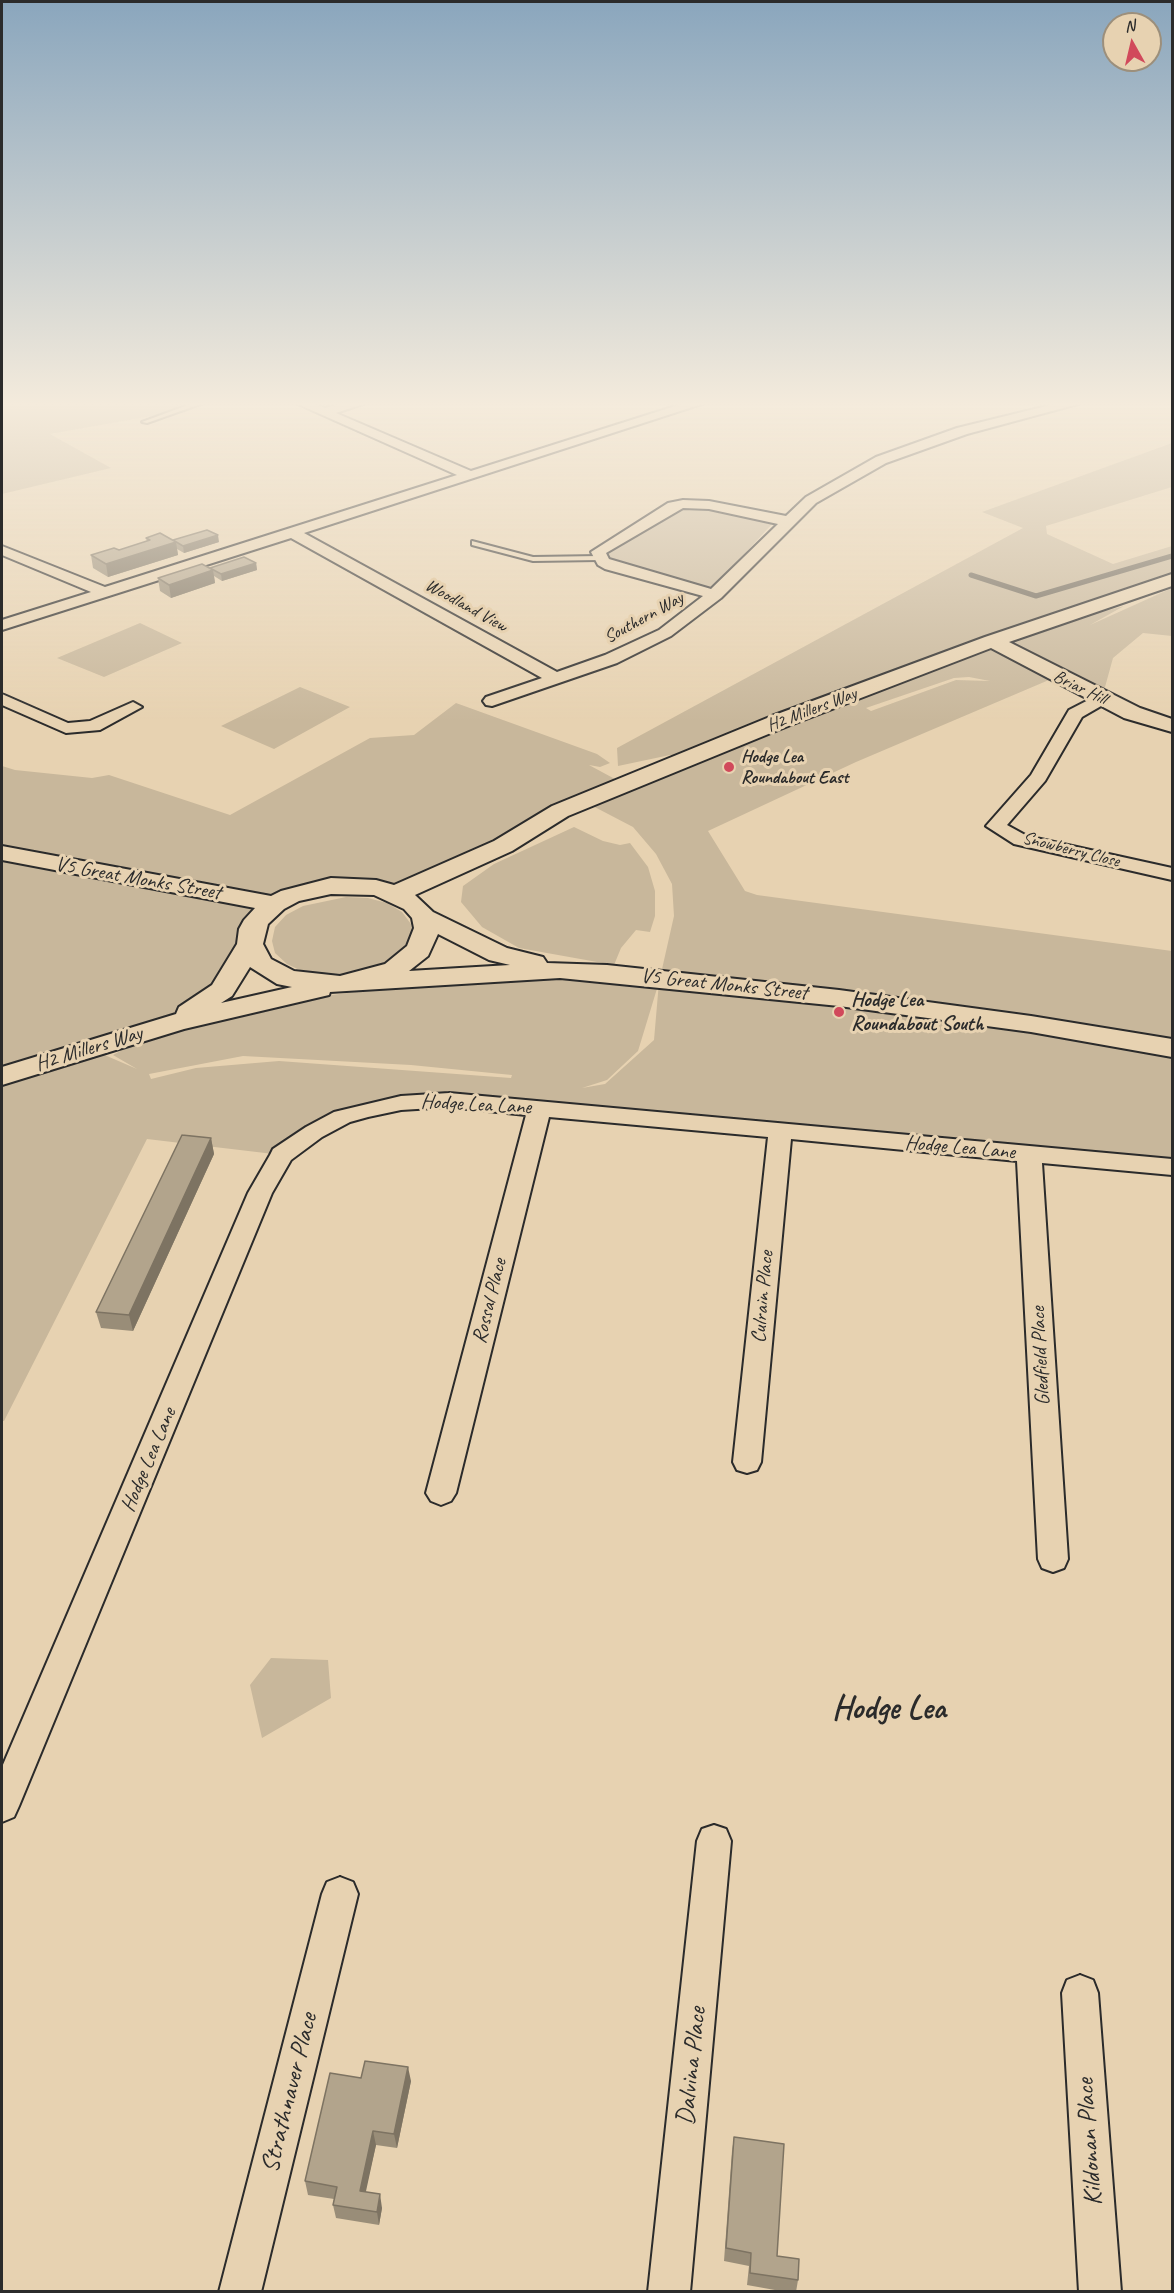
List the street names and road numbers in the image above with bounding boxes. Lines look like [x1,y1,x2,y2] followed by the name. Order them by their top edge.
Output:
[421,575,511,637] street label: Woodland View
[601,587,687,649] street label: Southern Way
[1050,666,1110,710] street label: Briar Hill
[764,683,860,737] street label: H2 Millers Way
[1020,828,1122,872] street label: Snowberry Close
[53,852,223,906] street label: V5 Great Monks Street
[639,964,809,1006] street label: V5 Great Monks Street
[33,1021,145,1077] street label: H2 Millers Way
[420,1090,532,1120] street label: Hodge Lea Lane
[904,1131,1016,1165] street label: Hodge Lea Lane
[746,1250,780,1344] street label: Culrain Place
[467,1256,513,1346] street label: Rossal Place
[1026,1306,1056,1406] street label: Gledfield Place
[116,1404,182,1516] street label: Hodge Lea Lane
[670,2005,714,2127] street label: Dalvina Place
[255,2010,325,2176] street label: Strathnaver Place
[1070,2077,1110,2207] street label: Kildonan Place

